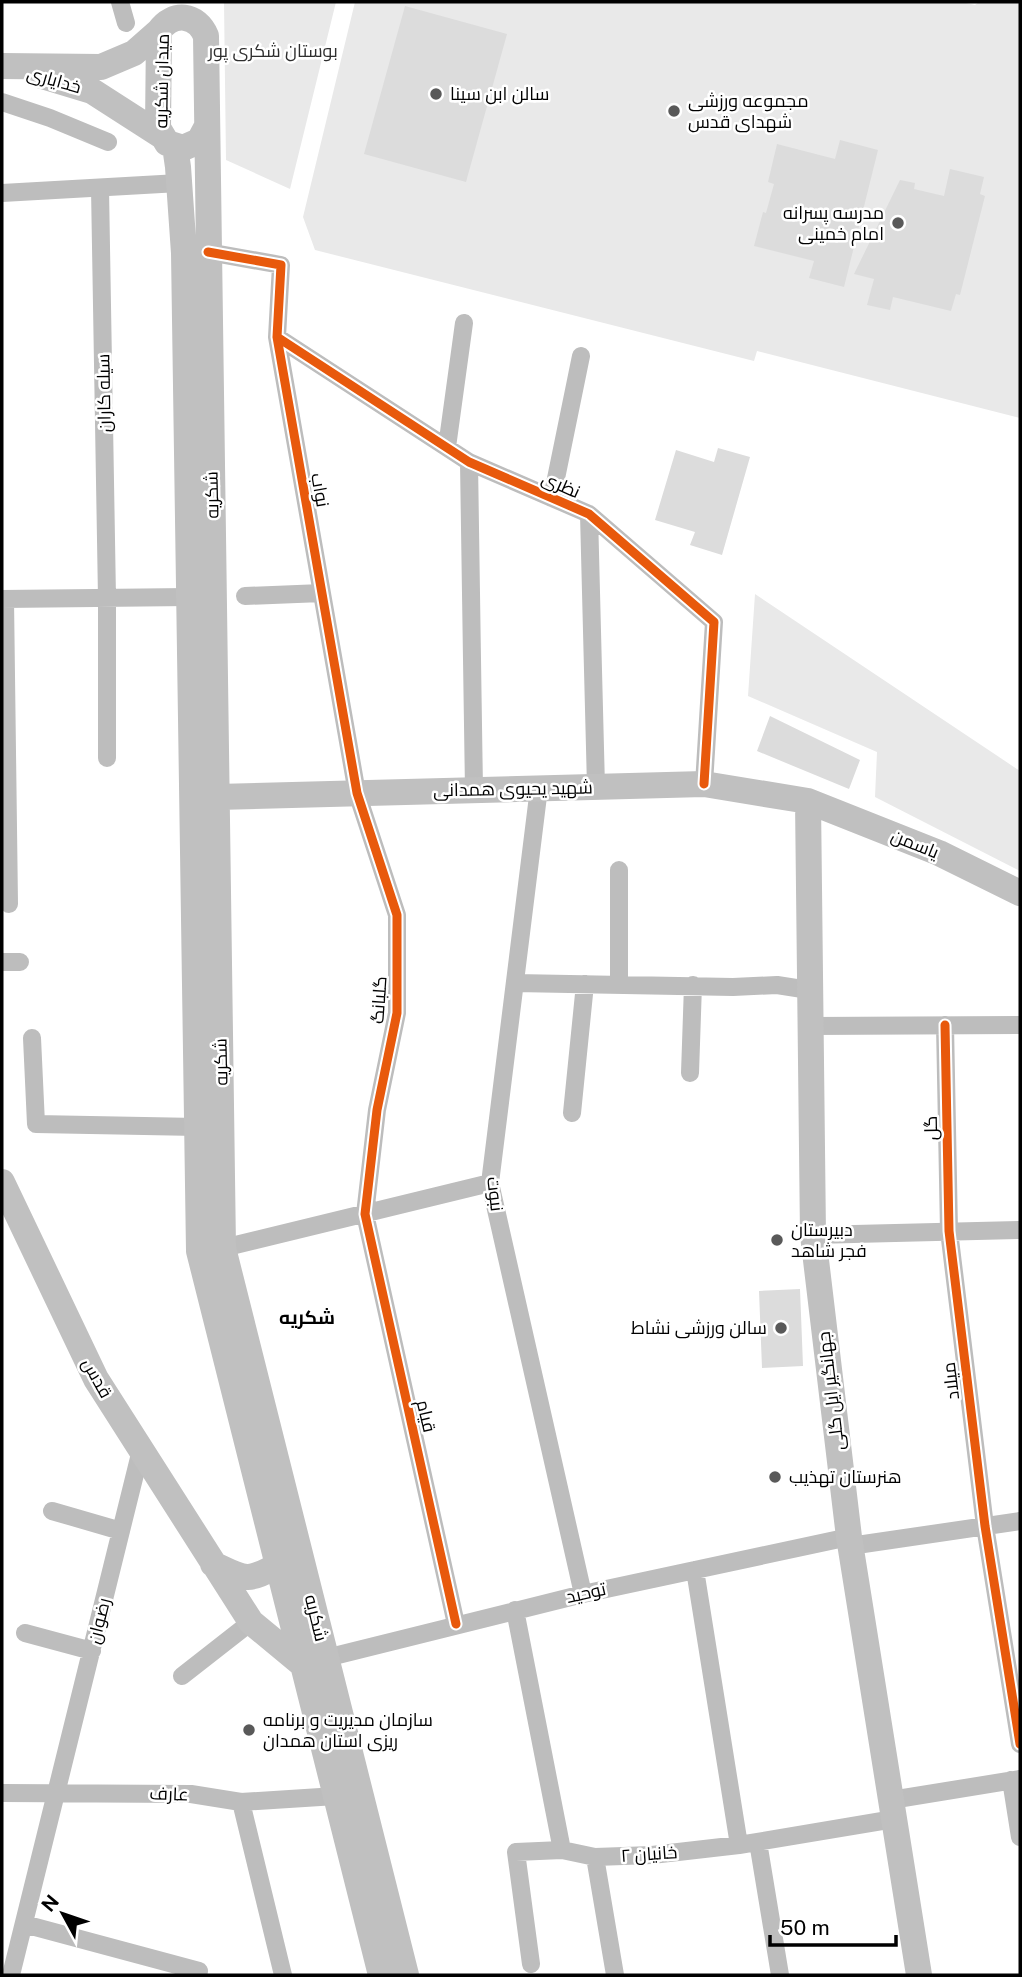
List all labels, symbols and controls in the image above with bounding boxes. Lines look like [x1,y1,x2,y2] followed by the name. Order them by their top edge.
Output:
[150,33,174,129] street label: میدان شکریه
[207,40,338,63] park label: بوستان شکری پور
[24,62,84,98] street label: خدایاری
[450,83,550,105] place label: سالن ابن سینا
[428,86,444,102] marker: سالن ابن سینا
[688,90,808,133] place label: مجموعه ورزشی شهدای قدس
[666,103,682,119] marker: مجموعه ورزشی شهدای قدس
[783,202,884,246] place label: مدرسه پسرانه امام خمینی
[890,215,906,231] marker: مدرسه پسرانه امام خمینی
[92,354,116,432] street label: سیله کاران
[538,467,584,503] street label: نظری
[201,471,223,519] street label: شکریه
[306,471,334,509] street label: نواب
[433,777,593,801] street label: شهید یحیوی همدانی
[888,824,942,864] street label: یاسمن
[366,975,391,1025] street label: گلبانگ
[210,1038,232,1086] street label: شکریه
[920,1115,942,1141] street label: گل
[482,1175,508,1213] street label: نبوت
[791,1219,867,1262] place label: دبیرستان فجر شاهد
[769,1232,785,1248] marker: دبیرستان فجر شاهد
[279,1306,335,1329] district label: شکریه
[631,1317,767,1339] place label: سالن ورزشی نشاط
[773,1320,789,1336] marker: سالن ورزشی نشاط
[813,1330,849,1452] street label: جهانگیر ایل گلی
[77,1354,117,1402] street label: قدس
[938,1361,963,1401] street label: میلاد
[411,1398,440,1435] street label: قیام
[789,1466,902,1488] place label: هنرستان تهذیب
[767,1469,783,1485] marker: هنرستان تهذیب
[564,1578,608,1608] street label: توحید
[300,1592,332,1644] street label: شکریه
[83,1596,115,1646] street label: رضوان
[263,1709,433,1752] place label: سازمان مدیریت و برنامه ریزی استان همدان
[241,1722,257,1738] marker: سازمان مدیریت و برنامه ریزی استان همدان
[149,1782,189,1806] street label: عارف
[620,1841,678,1867] street label: خانیان ۲
[28,1879,98,1949] north arrow
[37,1890,63,1916] text: N
[770,1904,896,1948] scale bar
[780,1915,830,1940] text: 50 m

